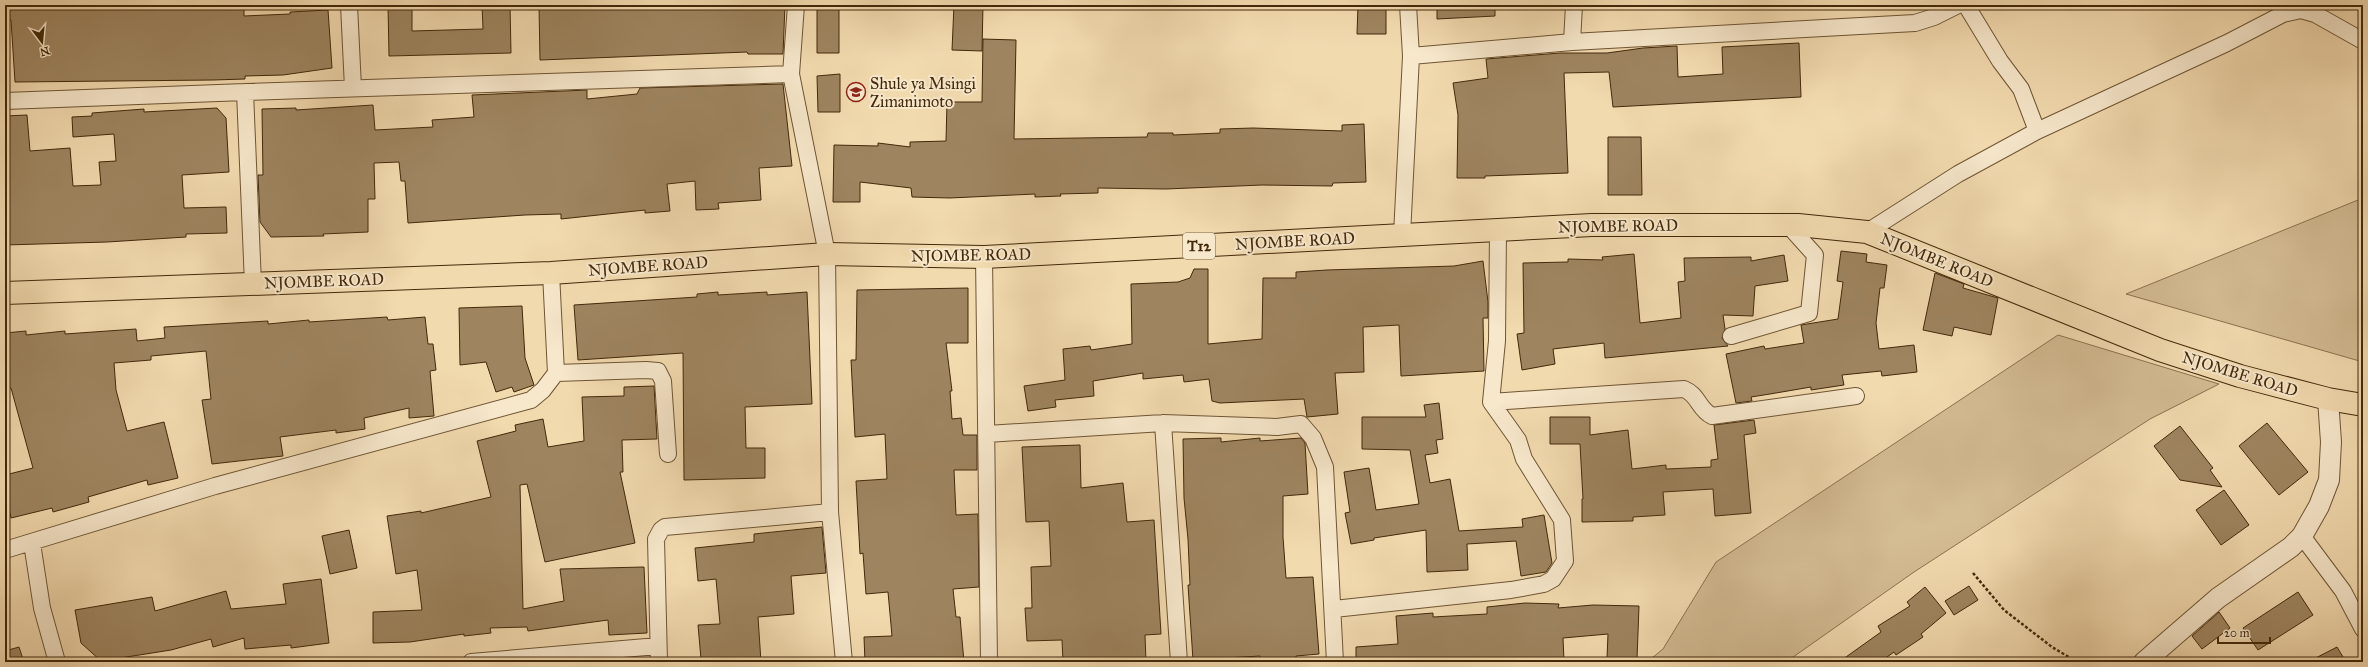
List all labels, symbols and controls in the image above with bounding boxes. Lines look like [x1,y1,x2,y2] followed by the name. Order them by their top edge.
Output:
[22,22,62,62] north arrow
[38,44,51,59] text: N
[870,74,976,111] place label: Shule ya Msingi Zimanimoto
[845,81,867,103] school or university icon: Shule ya Msingi Zimanimoto
[1558,215,1678,238] street label: NJOMBE ROAD
[1235,228,1355,255] street label: NJOMBE ROAD
[1877,229,1996,292] street label: NJOMBE ROAD
[1183,233,1215,259] road number: T12
[911,244,1031,267] street label: NJOMBE ROAD
[587,252,709,281] street label: NJOMBE ROAD
[264,269,384,294] street label: NJOMBE ROAD
[2180,347,2300,402] street label: NJOMBE ROAD
[2218,619,2270,645] scale bar
[2224,626,2250,640] text: 20 m

